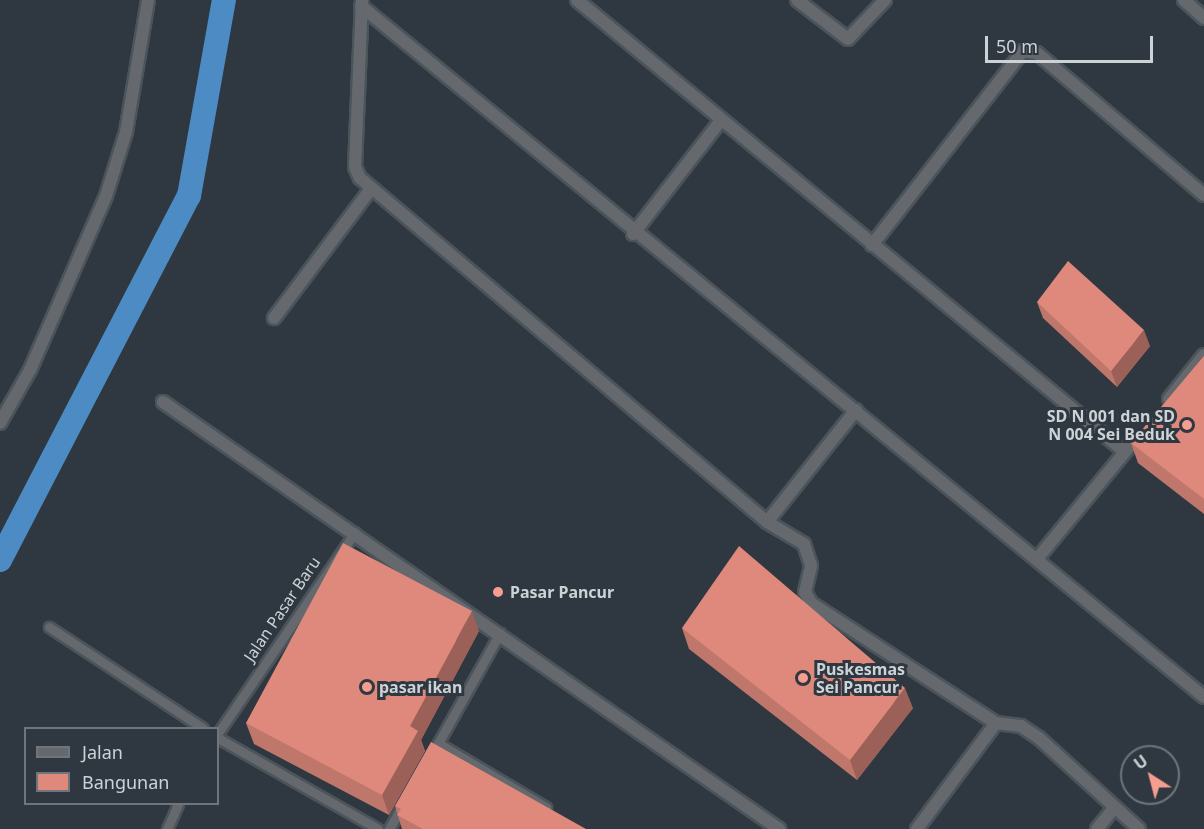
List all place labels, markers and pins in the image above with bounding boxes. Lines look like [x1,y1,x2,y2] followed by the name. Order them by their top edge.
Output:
[1047,406,1175,444] place label: SD N 001 dan SD N 004 Sei Beduk
[1180,418,1194,432] marker: SD N 001 dan SD N 004 Sei Beduk
[510,582,614,602] place label: Pasar Pancur
[491,585,505,599] marker: Pasar Pancur
[816,659,905,697] place label: Puskesmas Sei Pancur
[794,669,812,687] marker: Puskesmas Sei Pancur
[379,677,462,697] place label: pasar ikan
[360,680,374,694] marker: pasar ikan

